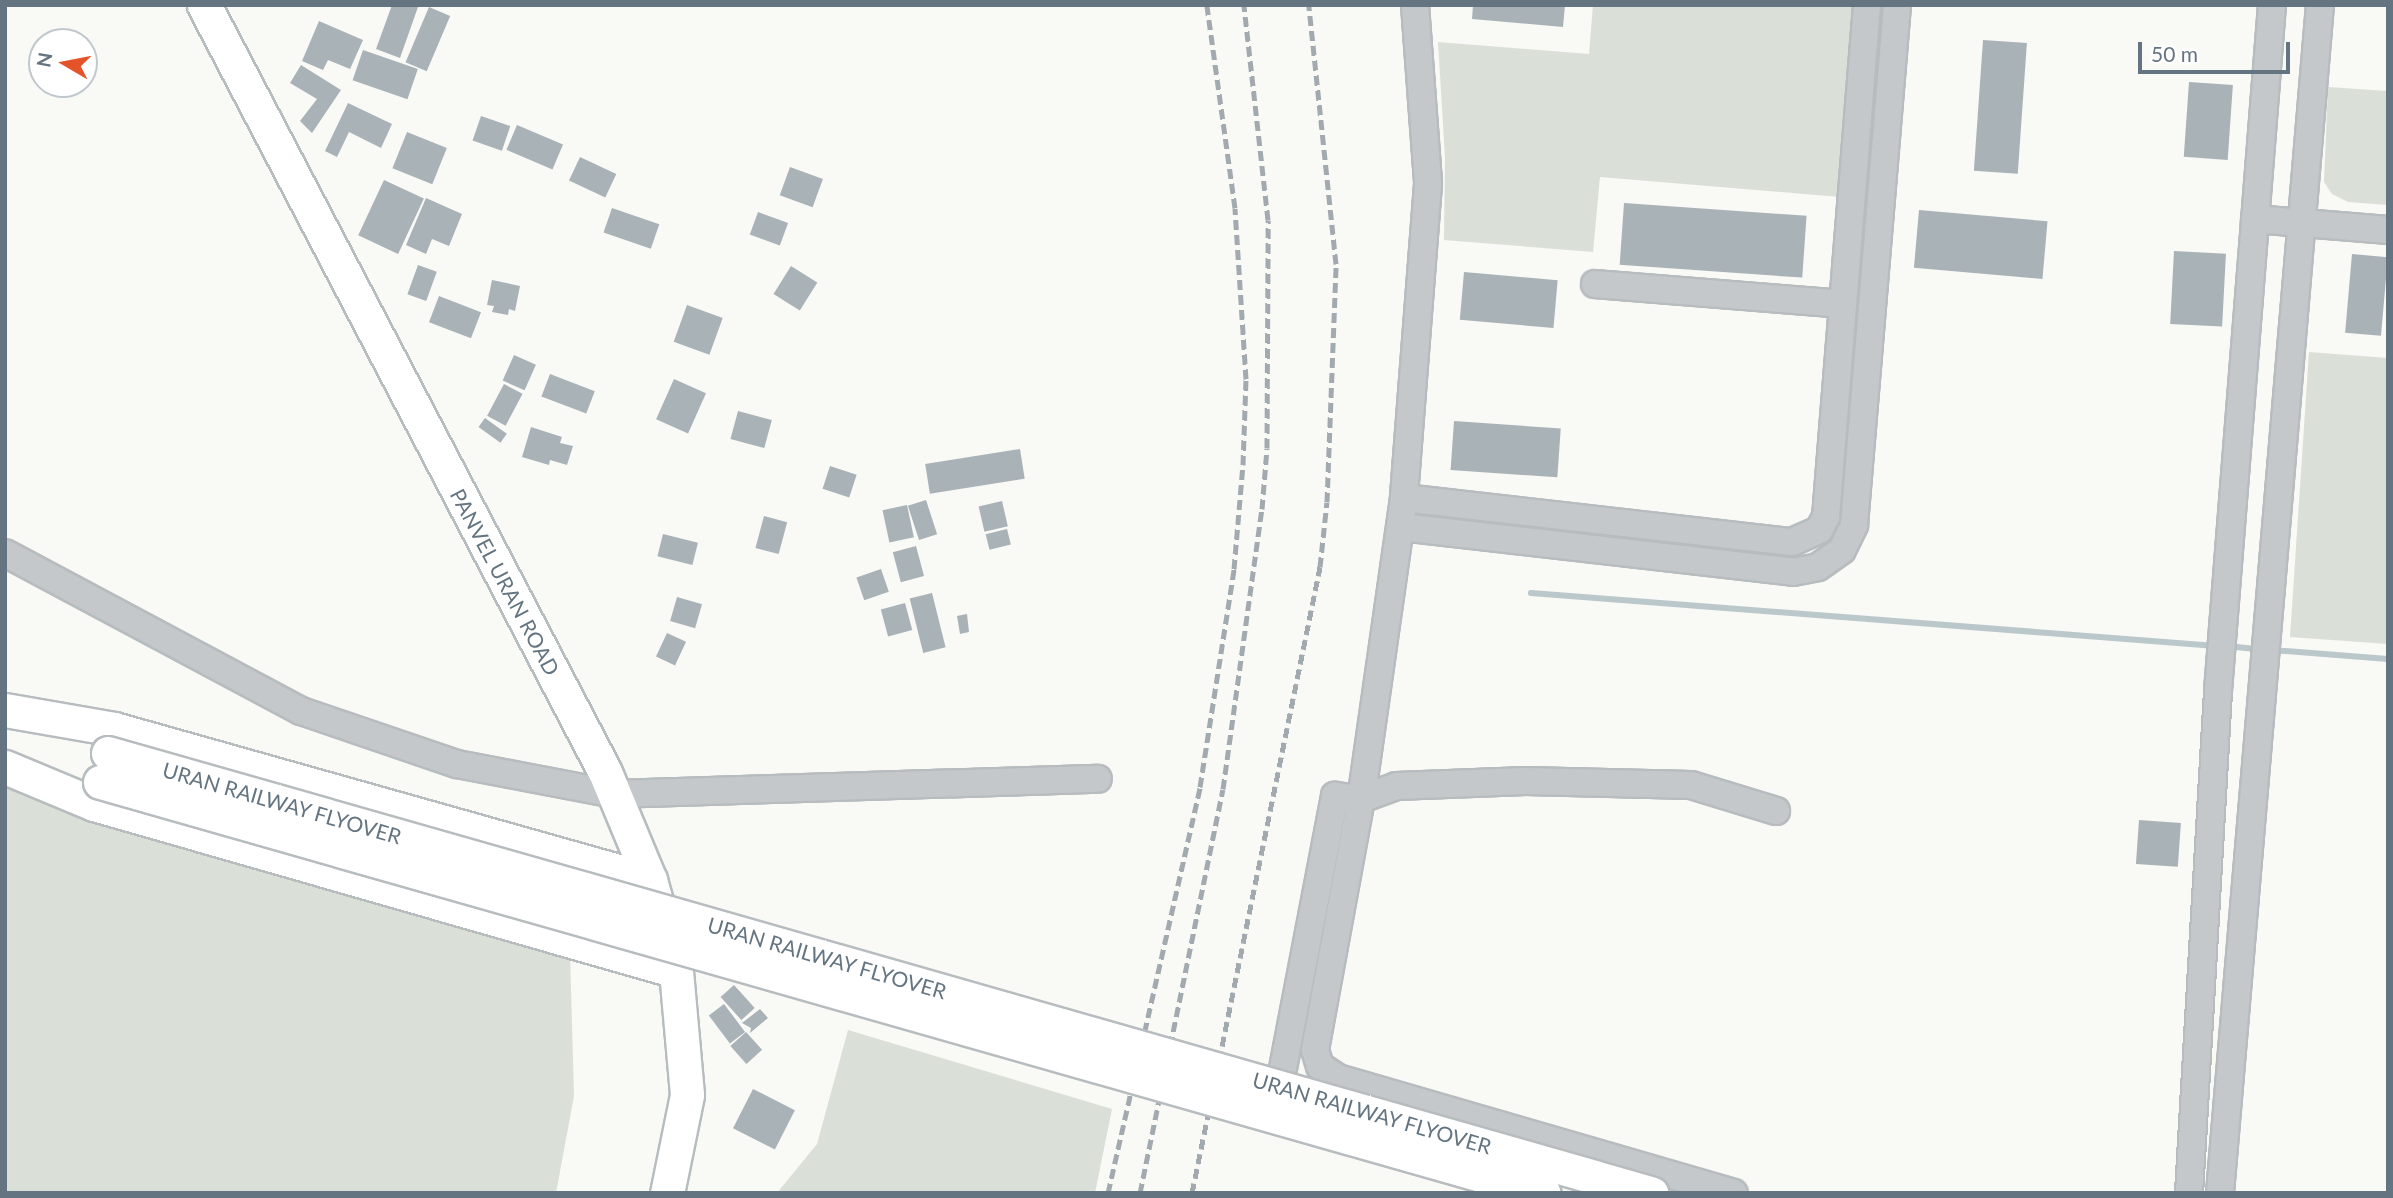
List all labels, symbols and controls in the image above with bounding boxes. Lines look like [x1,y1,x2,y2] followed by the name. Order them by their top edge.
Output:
[28,28,98,98] north arrow
[2141,28,2293,72] scale bar
[2151,41,2198,66] text: 50 m
[31,50,56,69] text: N
[445,484,565,680] street label: PANVEL URAN ROAD
[159,757,405,849] street label: URAN RAILWAY FLYOVER
[704,912,950,1004] street label: URAN RAILWAY FLYOVER
[1249,1067,1495,1159] street label: URAN RAILWAY FLYOVER

